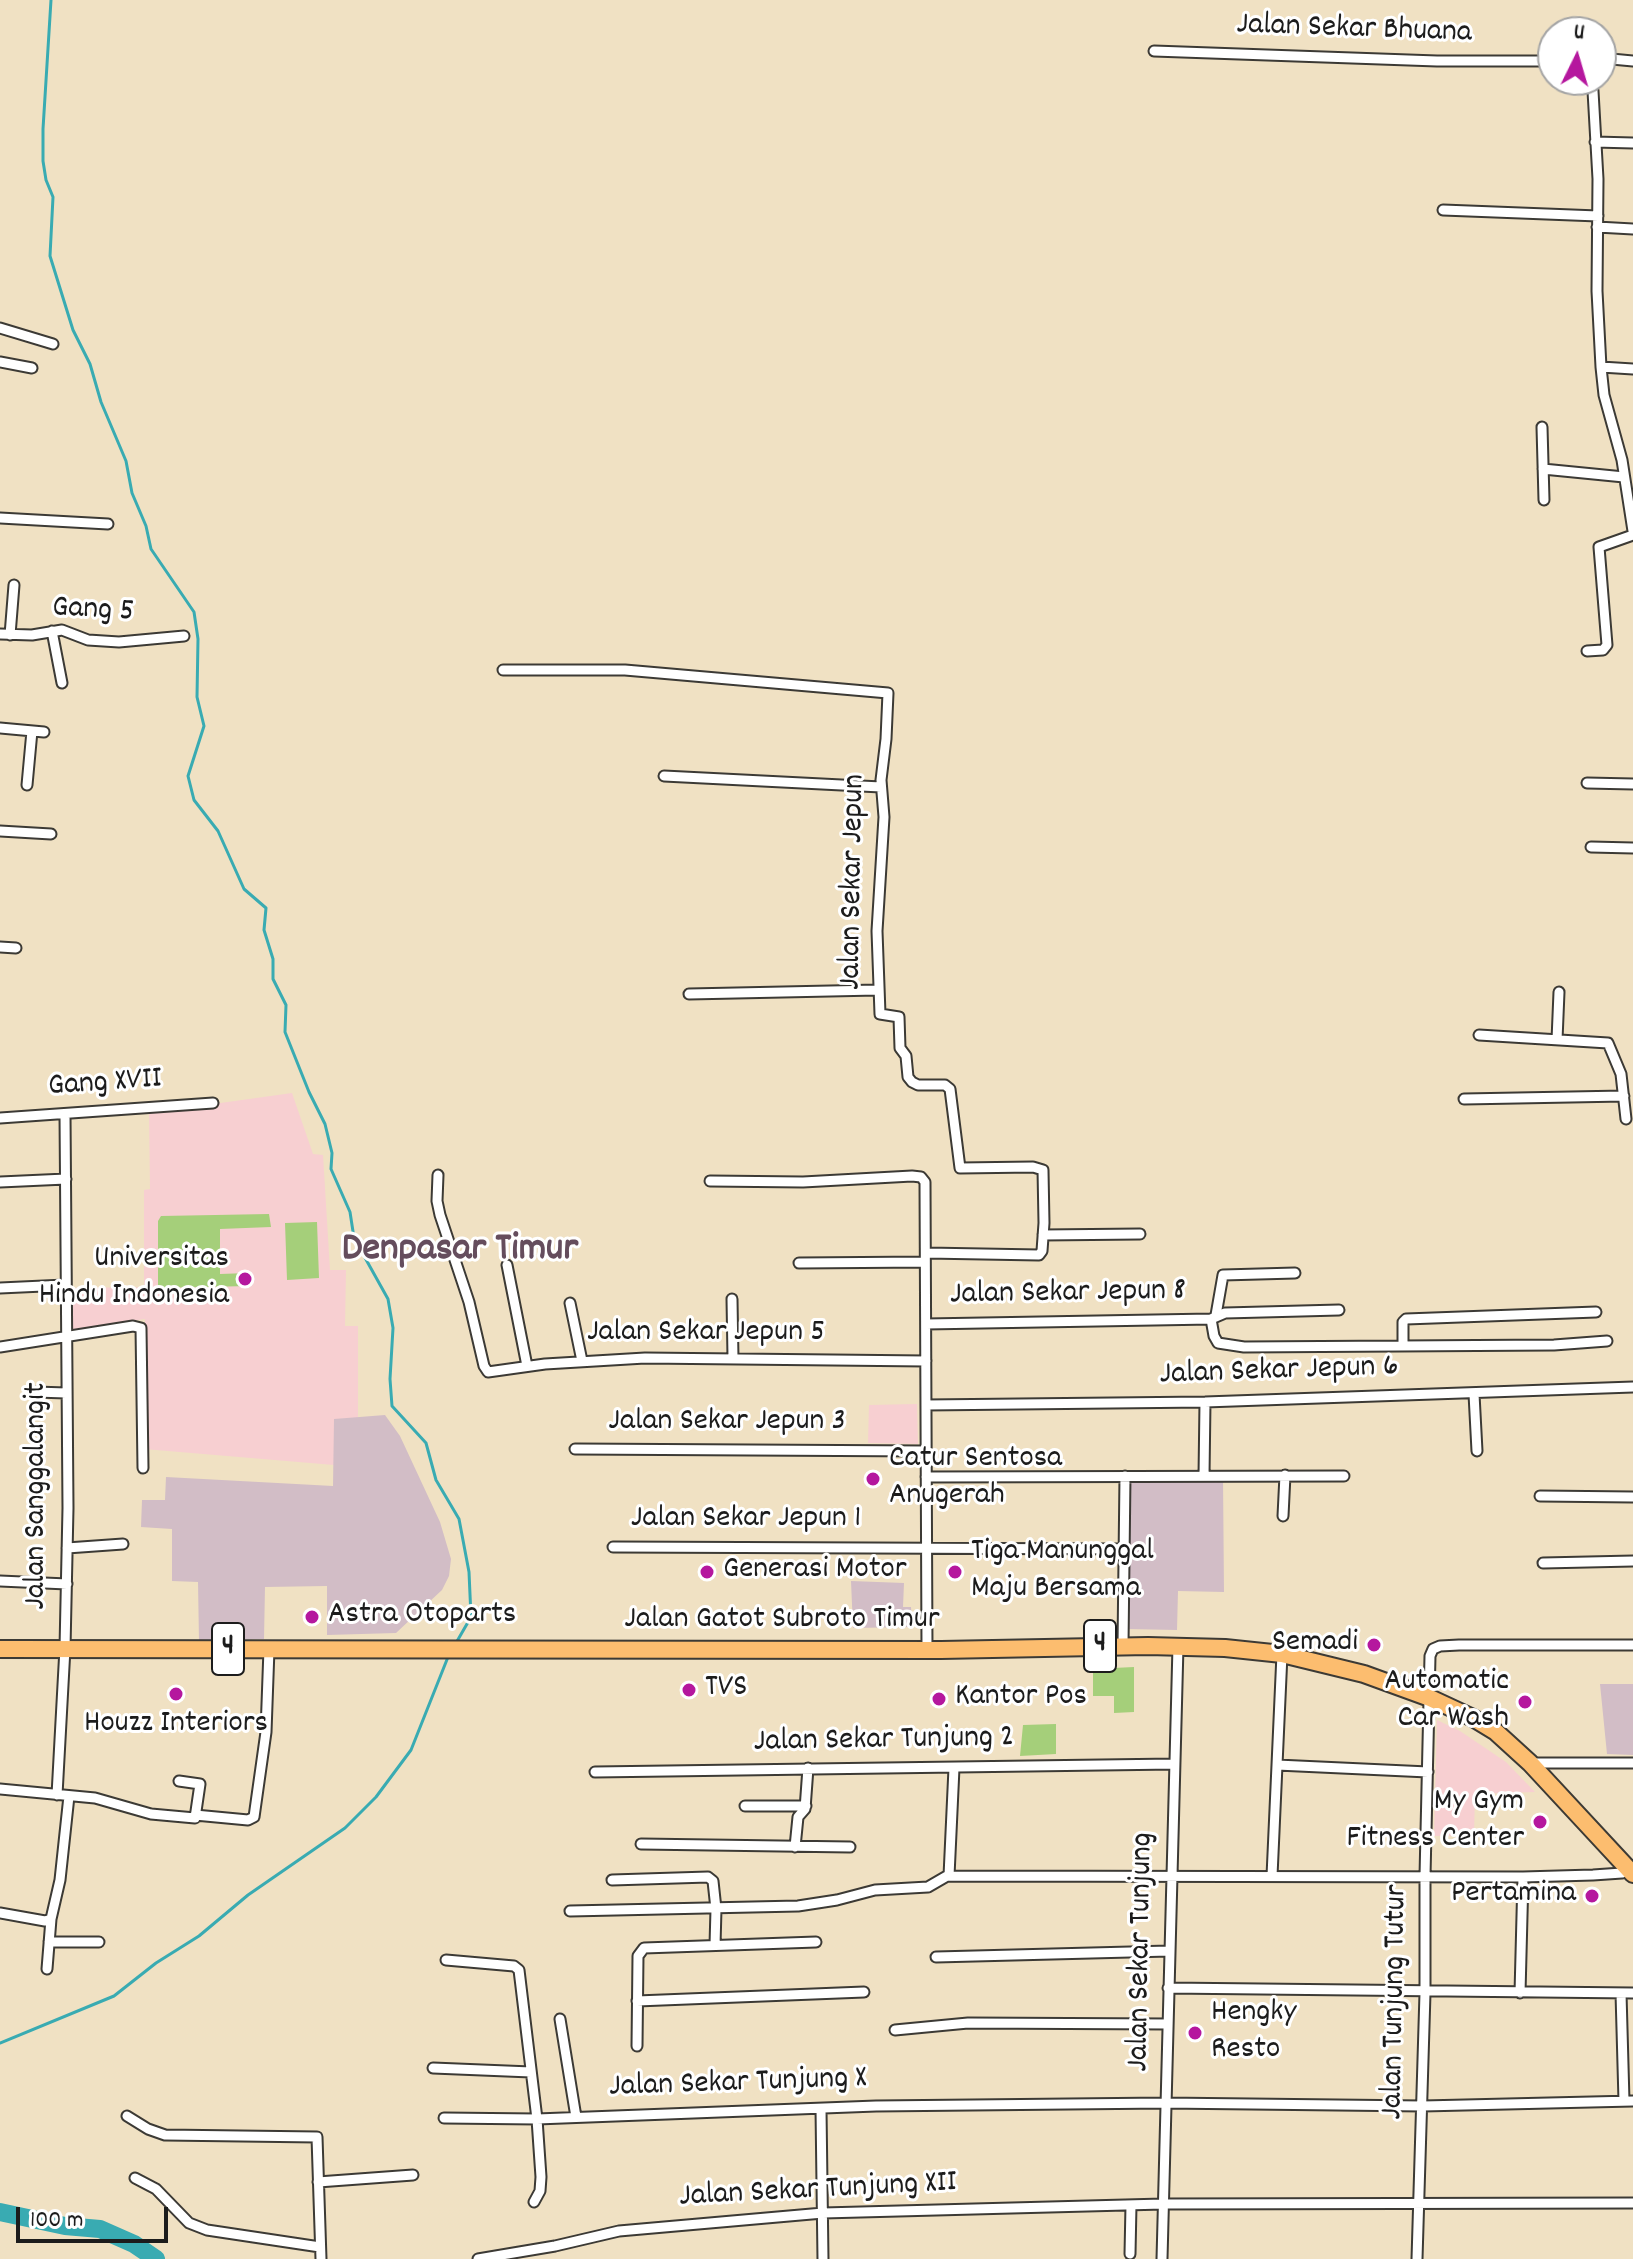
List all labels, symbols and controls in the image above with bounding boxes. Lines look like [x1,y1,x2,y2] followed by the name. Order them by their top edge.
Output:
[1236,8,1472,54] street label: Jalan Sekar Bhuana
[1537,16,1617,96] north arrow
[1572,18,1586,49] text: U
[51,591,135,633] street label: Gang 5
[834,774,876,990] street label: Jalan Sekar Jepun
[47,1062,163,1108] street label: Gang XVII
[342,1229,578,1277] district label: Denpasar Timur
[39,1242,229,1317] place label: Universitas Hindu Indonesia
[236,1270,254,1288] marker: Universitas Hindu Indonesia
[950,1274,1186,1316] street label: Jalan Sekar Jepun 8
[587,1316,825,1354] street label: Jalan Sekar Jepun 5
[1159,1350,1399,1396] street label: Jalan Sekar Jepun 6
[20,1382,58,1610] street label: Jalan Sanggalangit
[608,1405,846,1443] street label: Jalan Sekar Jepun 3
[889,1442,1062,1517] place label: Catur Sentosa Anugerah
[864,1470,882,1488] marker: Catur Sentosa Anugerah
[631,1502,861,1540] street label: Jalan Sekar Jepun 1
[971,1535,1154,1610] place label: Tiga Manunggal Maju Bersama
[723,1553,907,1591] place label: Generasi Motor
[698,1563,716,1581] marker: Generasi Motor
[946,1563,964,1581] marker: Tiga Manunggal Maju Bersama
[328,1598,516,1636] place label: Astra Otoparts
[624,1603,940,1641] street label: Jalan Gatot Subroto Timur
[303,1608,321,1626] marker: Astra Otoparts
[1084,1620,1116,1672] road number: 4
[212,1623,244,1675] road number: 4
[1272,1626,1358,1664] place label: Semadi
[1365,1636,1383,1654] marker: Semadi
[1384,1665,1509,1740] place label: Automatic Car Wash
[705,1671,747,1709] place label: TVS
[955,1680,1087,1718] place label: Kantor Pos
[680,1681,698,1699] marker: TVS
[167,1685,185,1703] marker: Houzz Interiors
[930,1690,948,1708] marker: Kantor Pos
[1516,1693,1534,1711] marker: Automatic Car Wash
[84,1707,268,1745] place label: Houzz Interiors
[753,1721,1015,1763] street label: Jalan Sekar Tunjung 2
[1346,1785,1524,1860] place label: My Gym Fitness Center
[1531,1813,1549,1831] marker: My Gym Fitness Center
[1122,1832,1164,2072] street label: Jalan Sekar Tunjung
[1451,1877,1576,1915] place label: Pertamina
[1376,1884,1418,2120] street label: Jalan Tunjung Tutur
[1583,1887,1601,1905] marker: Pertamina
[1211,1996,1296,2071] place label: Hengky Resto
[1186,2024,1204,2042] marker: Hengky Resto
[608,2061,868,2109] street label: Jalan Sekar Tunjung X
[678,2166,958,2218] street label: Jalan Sekar Tunjung XII
[20,2191,172,2241] scale bar
[30,2204,83,2238] text: 100 m

